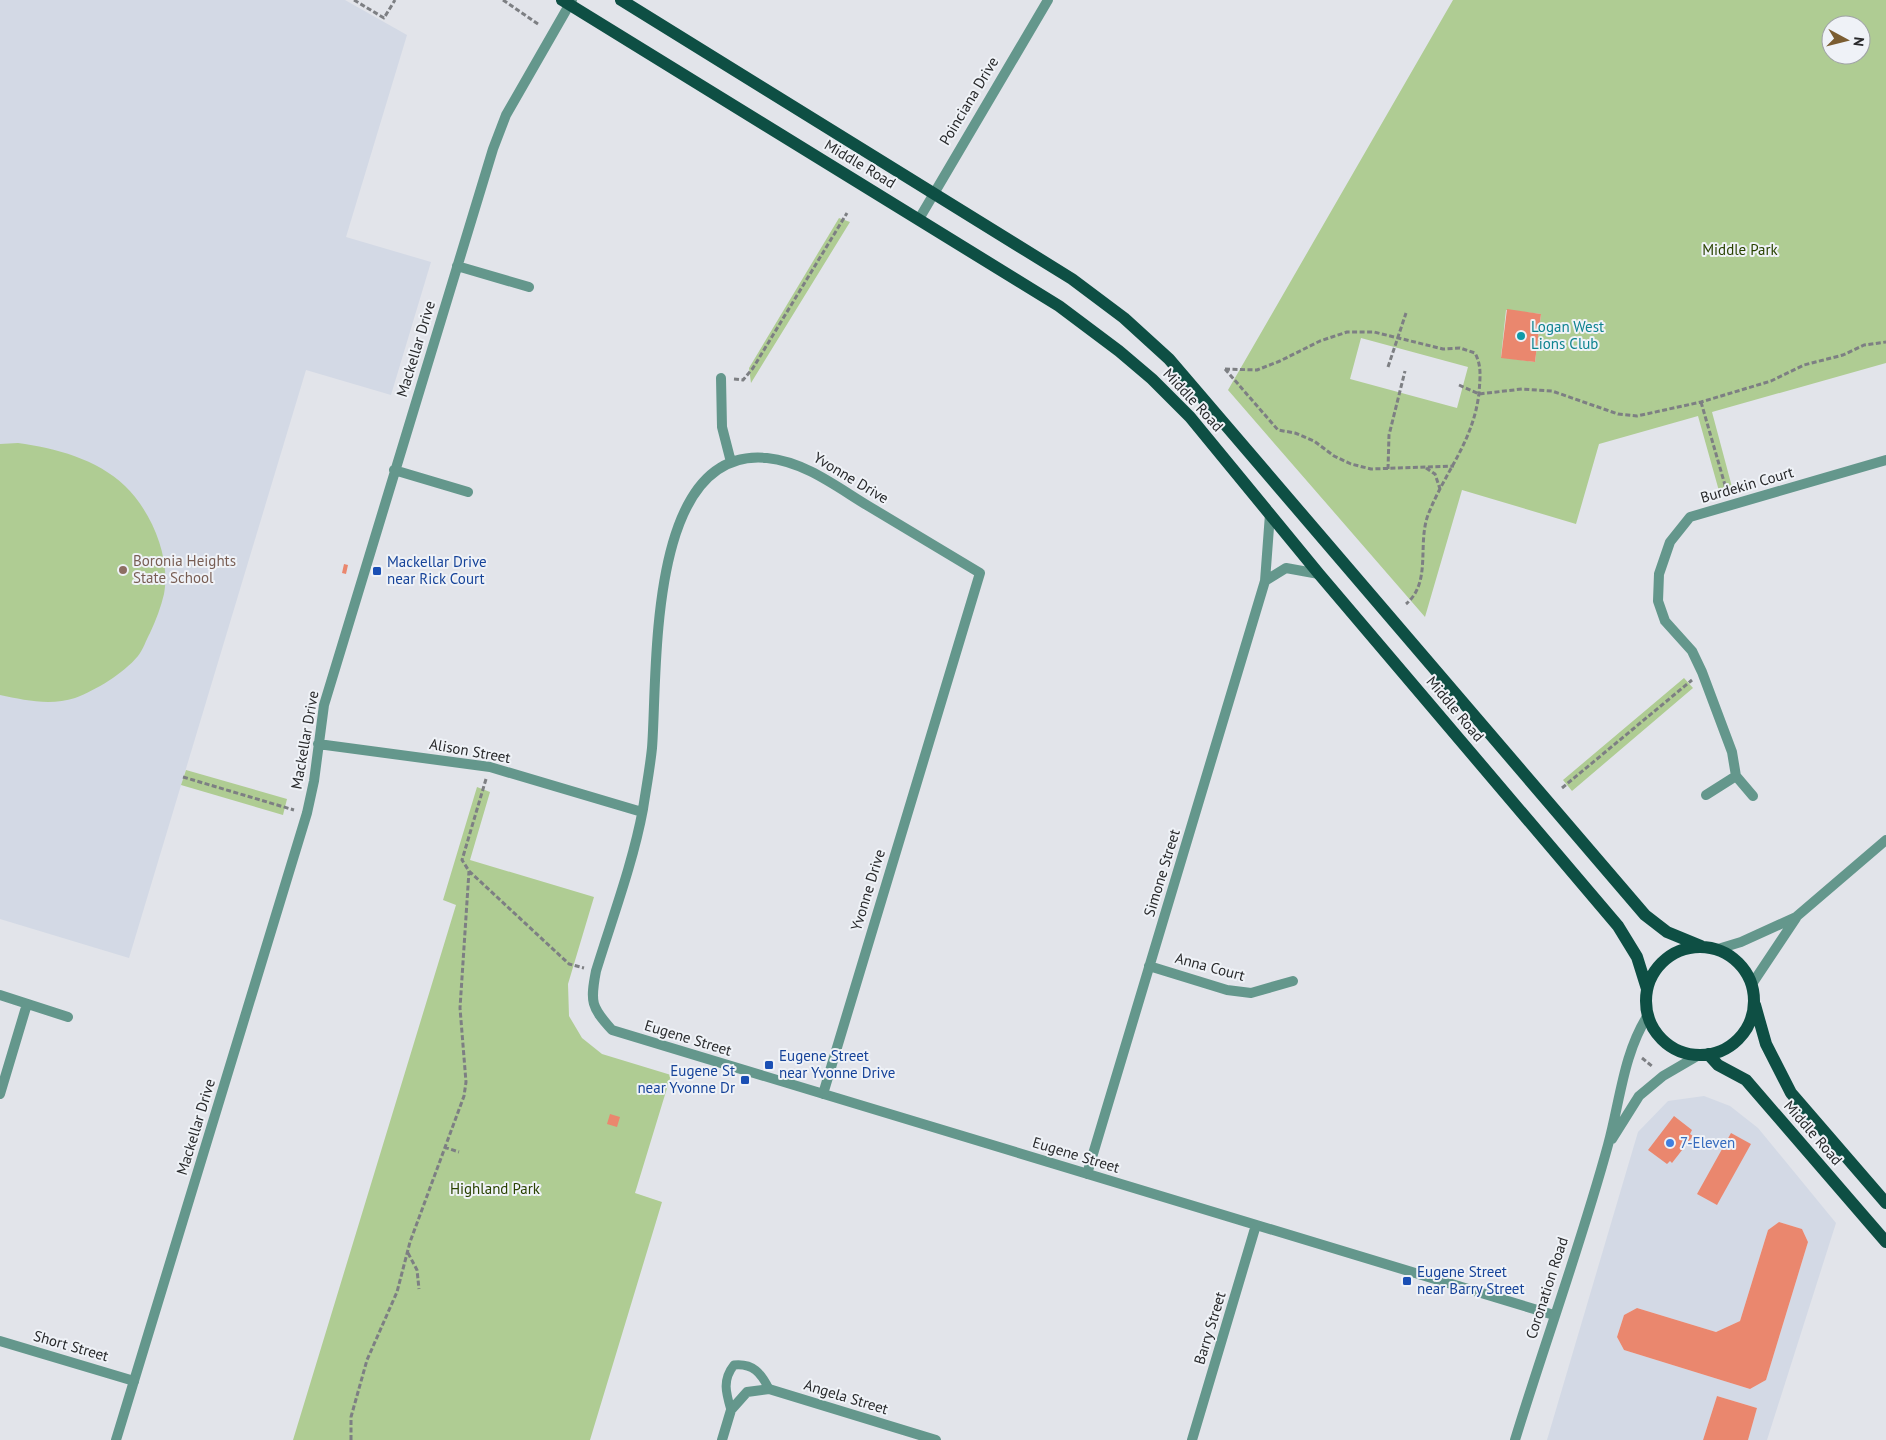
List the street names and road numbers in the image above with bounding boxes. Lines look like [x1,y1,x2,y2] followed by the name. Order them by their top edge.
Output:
[935,53,1002,148] street label: Poinciana Drive
[821,135,899,192] street label: Middle Road
[392,298,439,399] street label: Mackellar Drive
[1159,364,1228,435] street label: Middle Road
[810,448,892,507] street label: Yvonne Drive
[1698,462,1796,507] street label: Burdekin Court
[1422,672,1488,745] street label: Middle Road
[287,689,323,791] street label: Mackellar Drive
[428,734,512,767] street label: Alison Street
[1139,827,1184,919] street label: Simone Street
[846,847,889,933] street label: Yvonne Drive
[1173,948,1247,985] street label: Anna Court
[642,1015,734,1060] street label: Eugene Street
[172,1076,219,1177] street label: Mackellar Drive
[1780,1096,1847,1169] street label: Middle Road
[1030,1132,1122,1177] street label: Eugene Street
[1521,1235,1572,1341] street label: Coronation Road
[1189,1289,1230,1367] street label: Barry Street
[31,1326,111,1365] street label: Short Street
[802,1375,890,1418] street label: Angela Street

